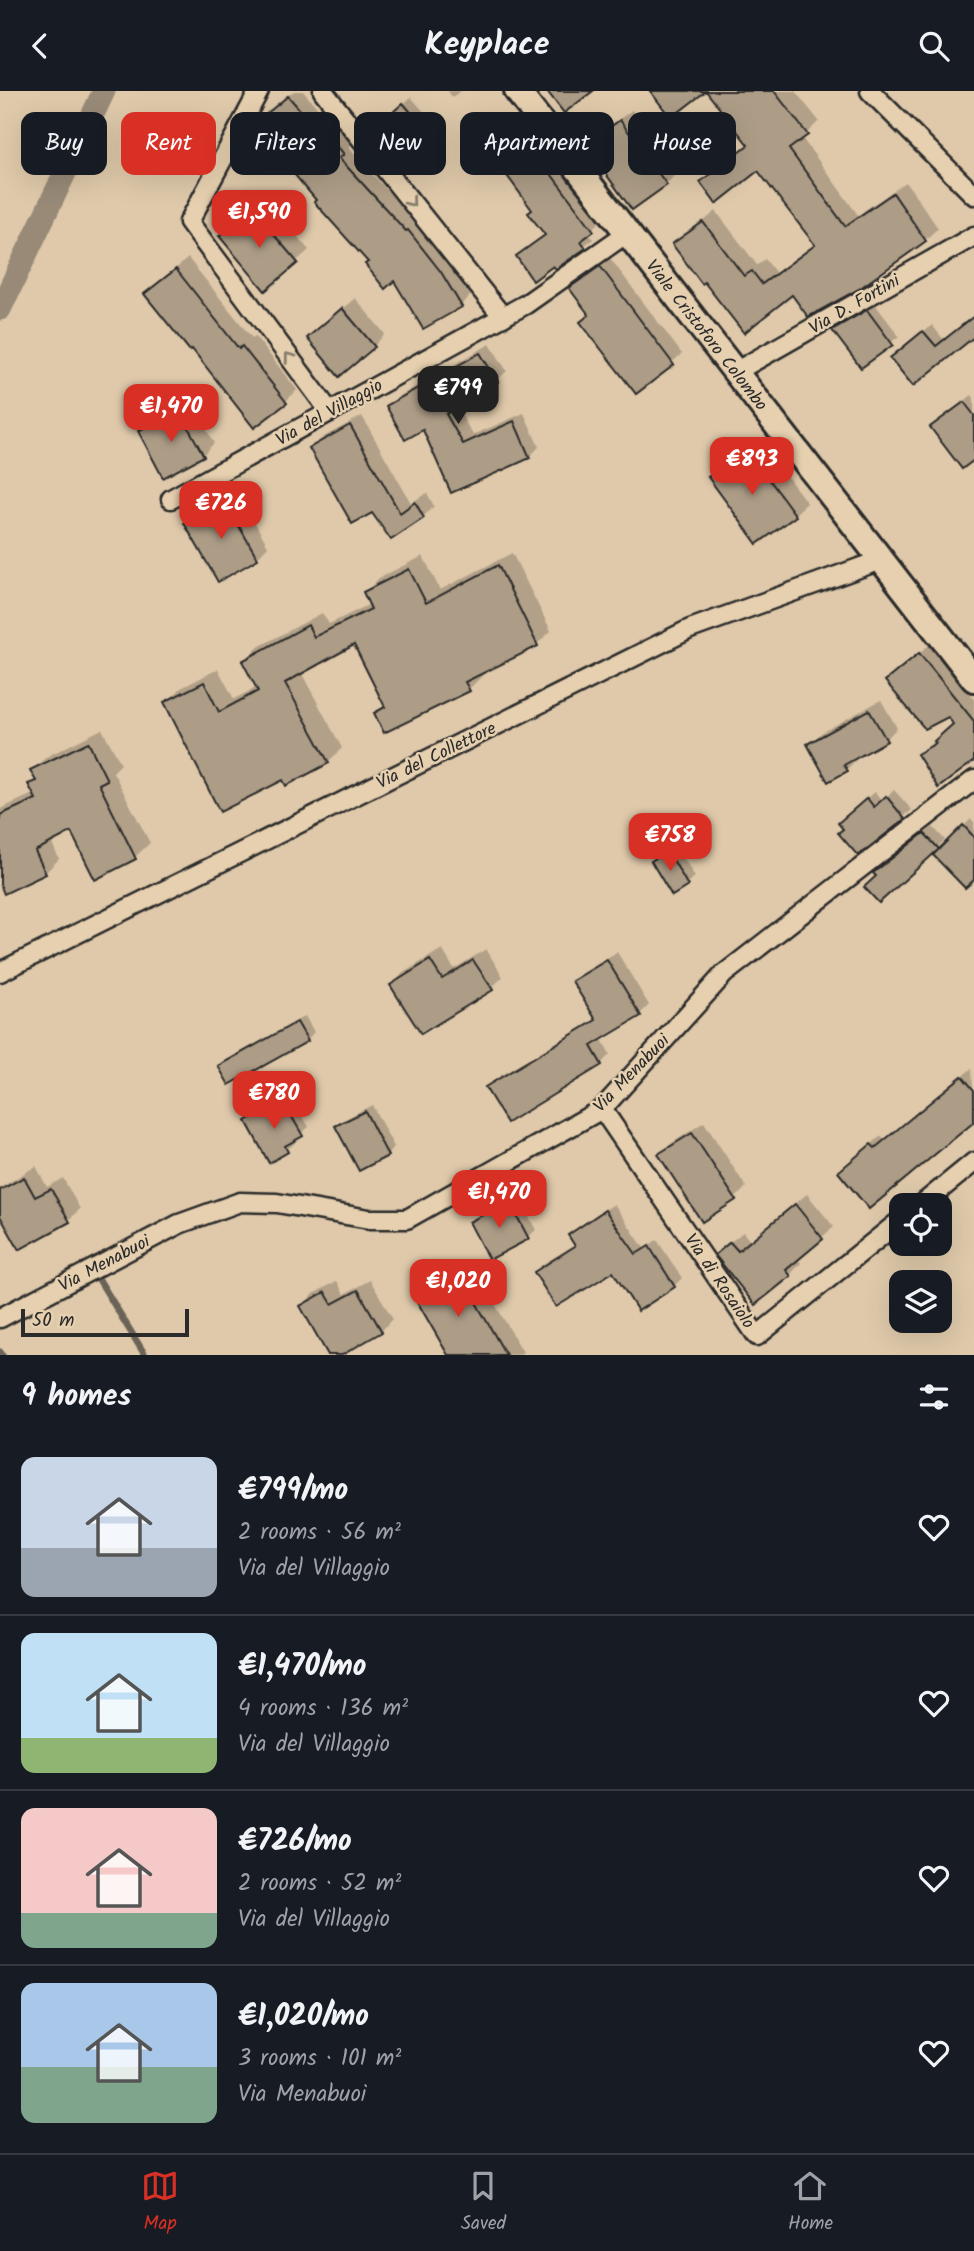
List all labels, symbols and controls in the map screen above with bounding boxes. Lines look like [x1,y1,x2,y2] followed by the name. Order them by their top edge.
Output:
[425,20,549,71] text: Keyplace
[21,27,59,65] icon: back
[915,27,953,65] icon: search
[21,112,107,175] chip: Buy
[121,112,216,175] chip: Rent
[230,112,340,175] chip: Filters
[354,112,446,175] chip: New
[460,112,614,175] chip: Apartment
[628,112,736,175] chip: House
[202,191,316,250] pin: €1,590
[403,194,416,206] one-way arrow
[228,195,290,231] text: €1,590
[637,254,774,418] street label: Viale Cristoforo Colombo
[804,267,906,343] street label: Via D. Fortini
[285,352,298,365] one-way arrow
[417,367,499,426] pin: €799
[434,371,482,407] text: €799
[271,372,389,455] street label: Via del Villaggio
[114,385,228,444] pin: €1,470
[140,389,202,425] text: €1,470
[711,437,793,497] pin: €893
[726,442,778,478] text: €893
[180,482,262,541] pin: €726
[195,486,247,522] text: €726
[372,715,502,798] street label: Via del Collettore
[629,813,711,873] pin: €758
[645,818,695,854] text: €758
[587,1027,678,1120] street label: Via Menabuoi
[233,1072,315,1131] pin: €780
[249,1076,299,1112] text: €780
[442,1171,556,1230] pin: €1,470
[468,1175,530,1211] text: €1,470
[889,1193,952,1333] map controls
[889,1193,952,1256] button: locate
[54,1228,156,1301] street label: Via Menabuoi
[676,1228,761,1335] street label: Via di Rosaiolo
[401,1259,515,1319] pin: €1,020
[426,1264,490,1300] text: €1,020
[889,1270,952,1333] button: layers
[21,1306,189,1338] scale bar
[32,1306,74,1336] text: 50 m
[21,1373,132,1421] text: 9 homes
[915,1378,953,1416] icon: filters
[238,1467,348,1515] text: €799/mo
[77,1485,161,1569] icon: home
[915,1508,953,1546] icon: heart
[238,1515,401,1551] text: 2 rooms · 56 m²
[238,1551,390,1587] text: Via del Villaggio
[238,1643,367,1691] text: €1,470/mo
[77,1661,161,1745] icon: home
[915,1684,953,1722] icon: heart
[238,1691,408,1727] text: 4 rooms · 136 m²
[238,1727,390,1763] text: Via del Villaggio
[238,1818,352,1866] text: €726/mo
[77,1836,161,1920] icon: home
[915,1859,953,1897] icon: heart
[238,1866,401,1902] text: 2 rooms · 52 m²
[238,1902,390,1938] text: Via del Villaggio
[238,1993,369,2041] text: €1,020/mo
[77,2011,161,2095] icon: home
[915,2034,953,2072] icon: heart
[238,2041,401,2077] text: 3 rooms · 101 m²
[238,2077,366,2113] text: Via Menabuoi
[141,2167,179,2239] tab: Map
[461,2167,506,2239] tab: Saved
[788,2167,833,2239] tab: Home

